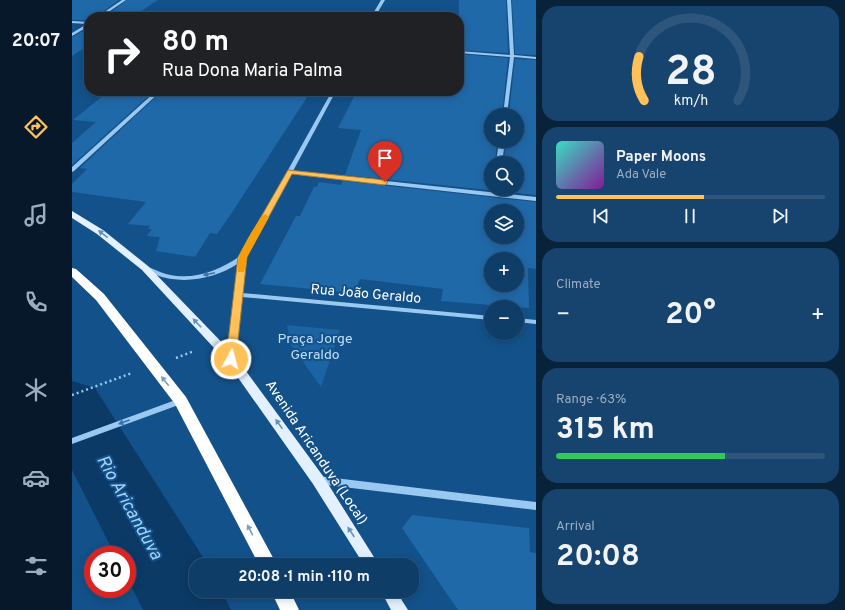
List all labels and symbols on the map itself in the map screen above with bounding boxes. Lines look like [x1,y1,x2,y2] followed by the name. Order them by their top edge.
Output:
[368,141,402,182] pin
[97,230,108,239] one-way arrow
[202,271,215,277] one-way arrow
[310,281,422,308] street label: Rua João Geraldo
[192,318,202,328] one-way arrow
[278,331,352,364] park label: Praça Jorge Geraldo
[210,338,252,380] position arrow
[161,375,169,386] one-way arrow
[261,377,371,528] street label: Avenida Aricanduva (Local)
[275,419,283,429] one-way arrow
[118,420,130,426] one-way arrow
[90,451,167,565] water label: Rio Aricanduva
[247,524,253,536] one-way arrow
[348,526,355,538] one-way arrow
[84,546,136,598] speed limit sign: 30

